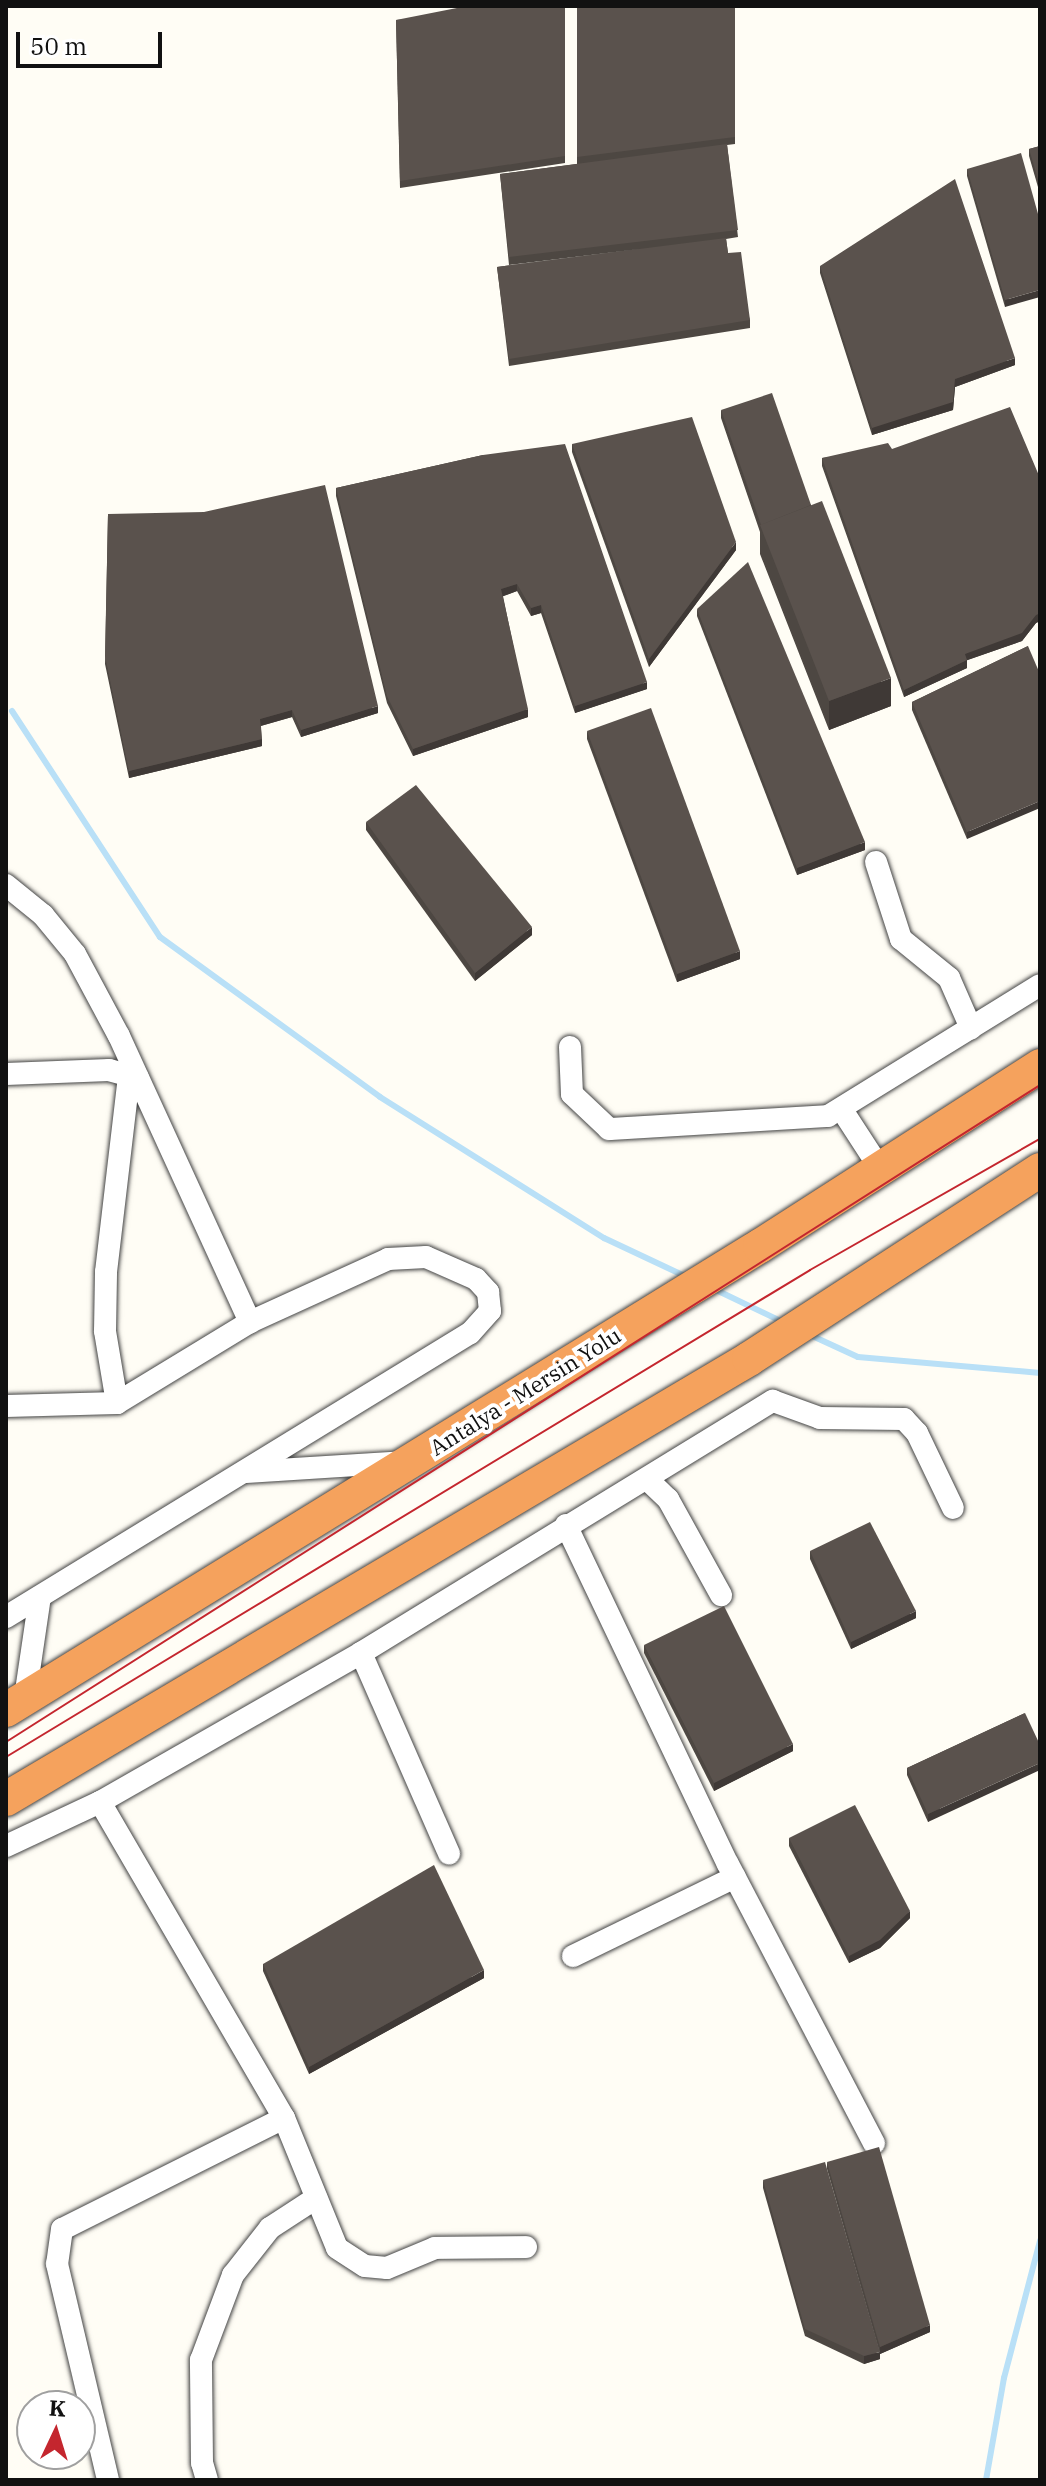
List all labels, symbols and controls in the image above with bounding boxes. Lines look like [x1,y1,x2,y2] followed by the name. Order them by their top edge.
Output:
[20,16,166,66] scale bar
[30,30,87,62] text: 50 m
[425,1321,625,1461] street label: Antalya - Mersin Yolu
[16,2390,96,2470] north arrow
[48,2393,67,2423] text: K

